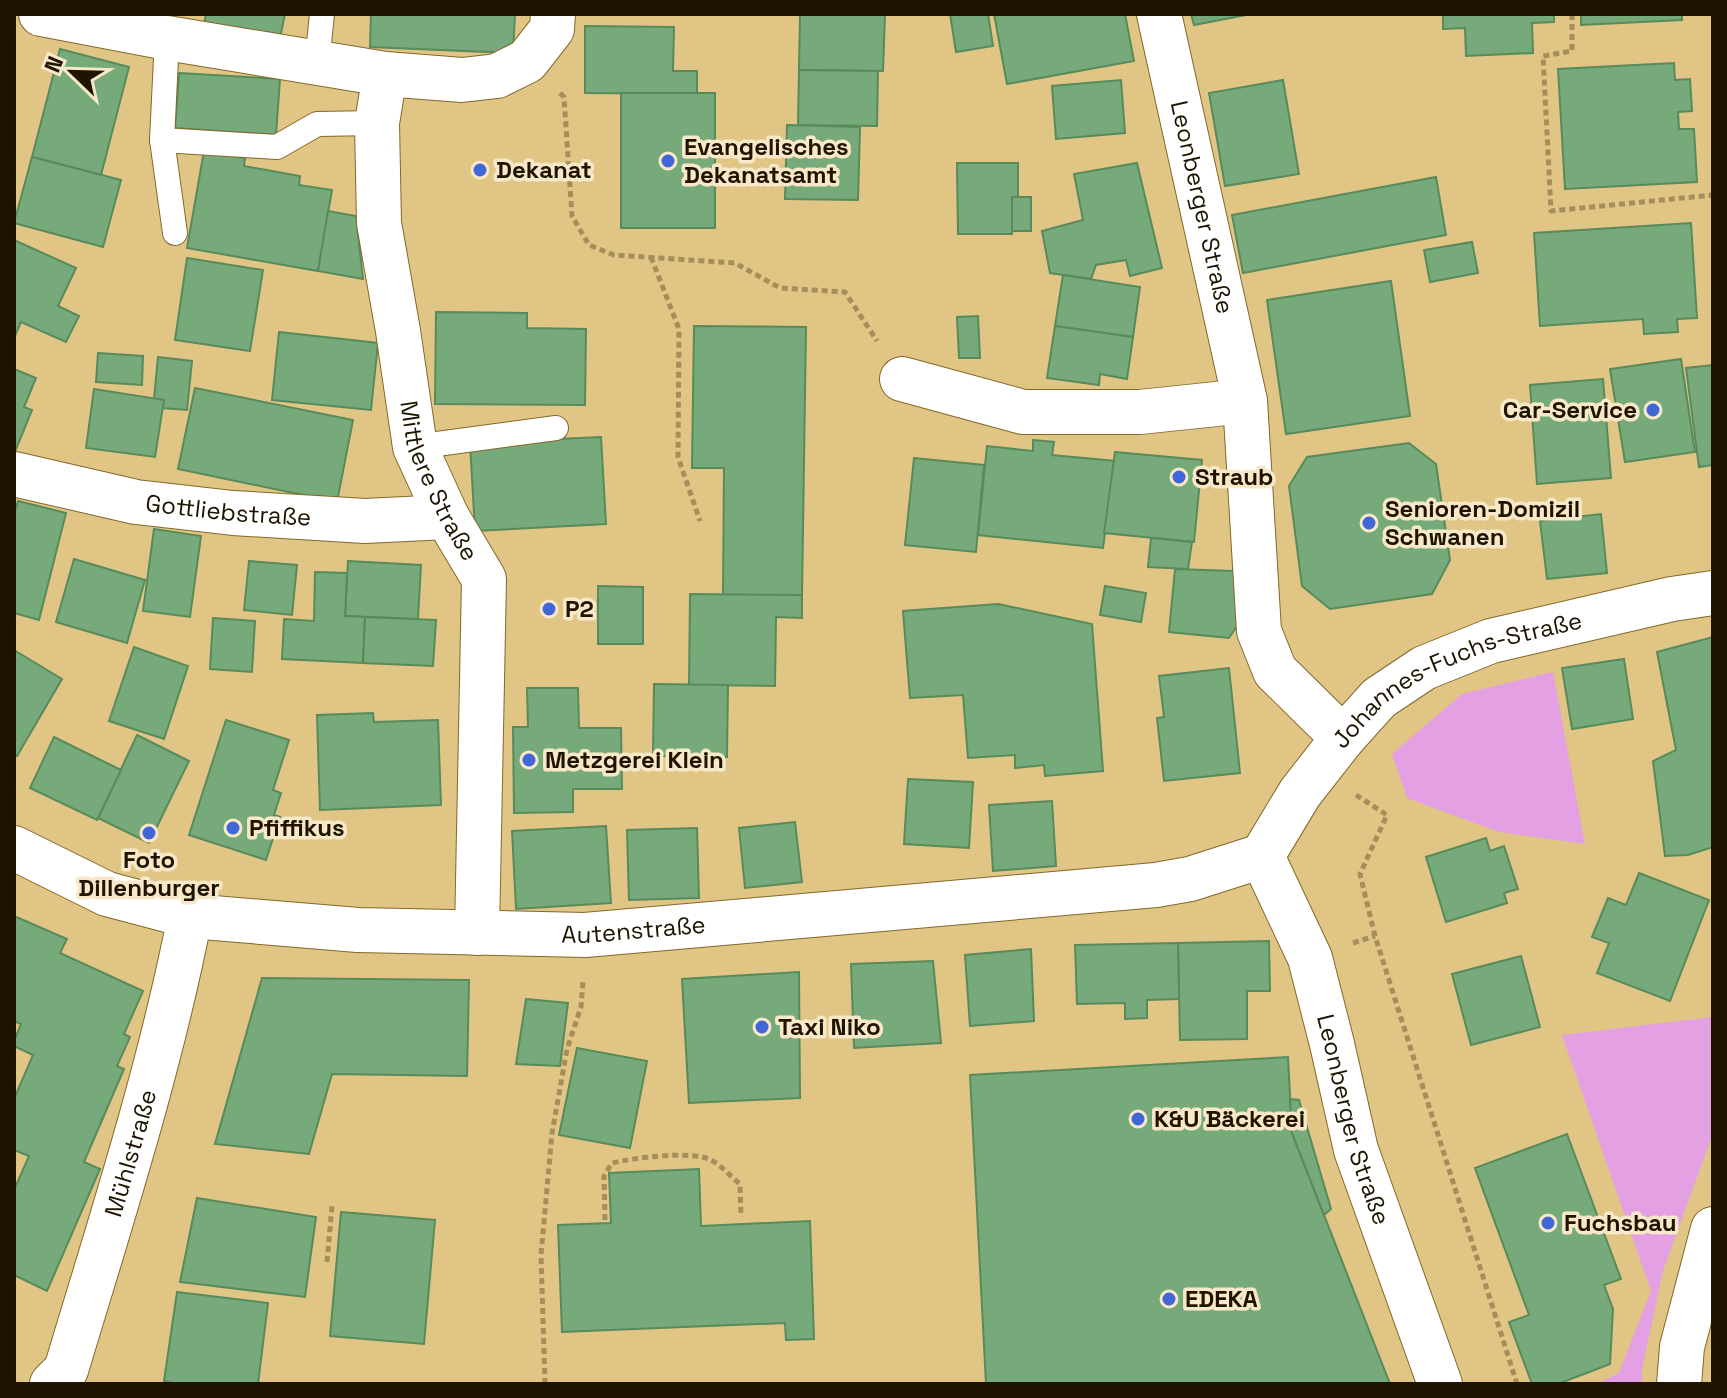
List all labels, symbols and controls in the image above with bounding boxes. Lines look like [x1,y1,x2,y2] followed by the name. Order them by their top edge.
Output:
[32,32,112,112] north arrow
[38,52,69,76] text: N
[1164,98,1241,317] street label: Leonberger Straße
[684,131,849,190] place label: Evangelisches Dekanatsamt
[659,152,677,170] marker: Evangelisches Dekanatsamt
[496,154,592,185] place label: Dekanat
[471,161,489,179] marker: Dekanat
[1503,394,1637,425] place label: Car-Service
[393,399,486,566] street label: Mittlere Straße
[1644,401,1662,419] marker: Car-Service
[1195,461,1273,492] place label: Straub
[1170,468,1188,486] marker: Straub
[144,487,312,533] street label: Gottliebstraße
[1385,493,1580,552] place label: Senioren-Domizil Schwanen
[1360,514,1378,532] marker: Senioren-Domizil Schwanen
[565,593,594,624] place label: P2
[540,600,558,618] marker: P2
[1325,604,1585,754] street label: Johannes-Fuchs-Straße
[545,744,724,775] place label: Metzgerei Klein
[520,751,538,769] marker: Metzgerei Klein
[249,812,345,843] place label: Pfiffikus
[224,819,242,837] marker: Pfiffikus
[140,824,158,842] marker: Foto Dillenburger
[78,844,220,903] place label: Foto Dillenburger
[561,909,707,950] street label: Autenstraße
[778,1011,881,1042] place label: Taxi Niko
[1310,1011,1398,1229] street label: Leonberger Straße
[753,1018,771,1036] marker: Taxi Niko
[97,1086,163,1221] street label: Mühlstraße
[1154,1103,1305,1134] place label: K&U Bäckerei
[1129,1110,1147,1128] marker: K&U Bäckerei
[1564,1207,1677,1238] place label: Fuchsbau
[1539,1214,1557,1232] marker: Fuchsbau
[1185,1283,1258,1314] place label: EDEKA
[1160,1290,1178,1308] marker: EDEKA

